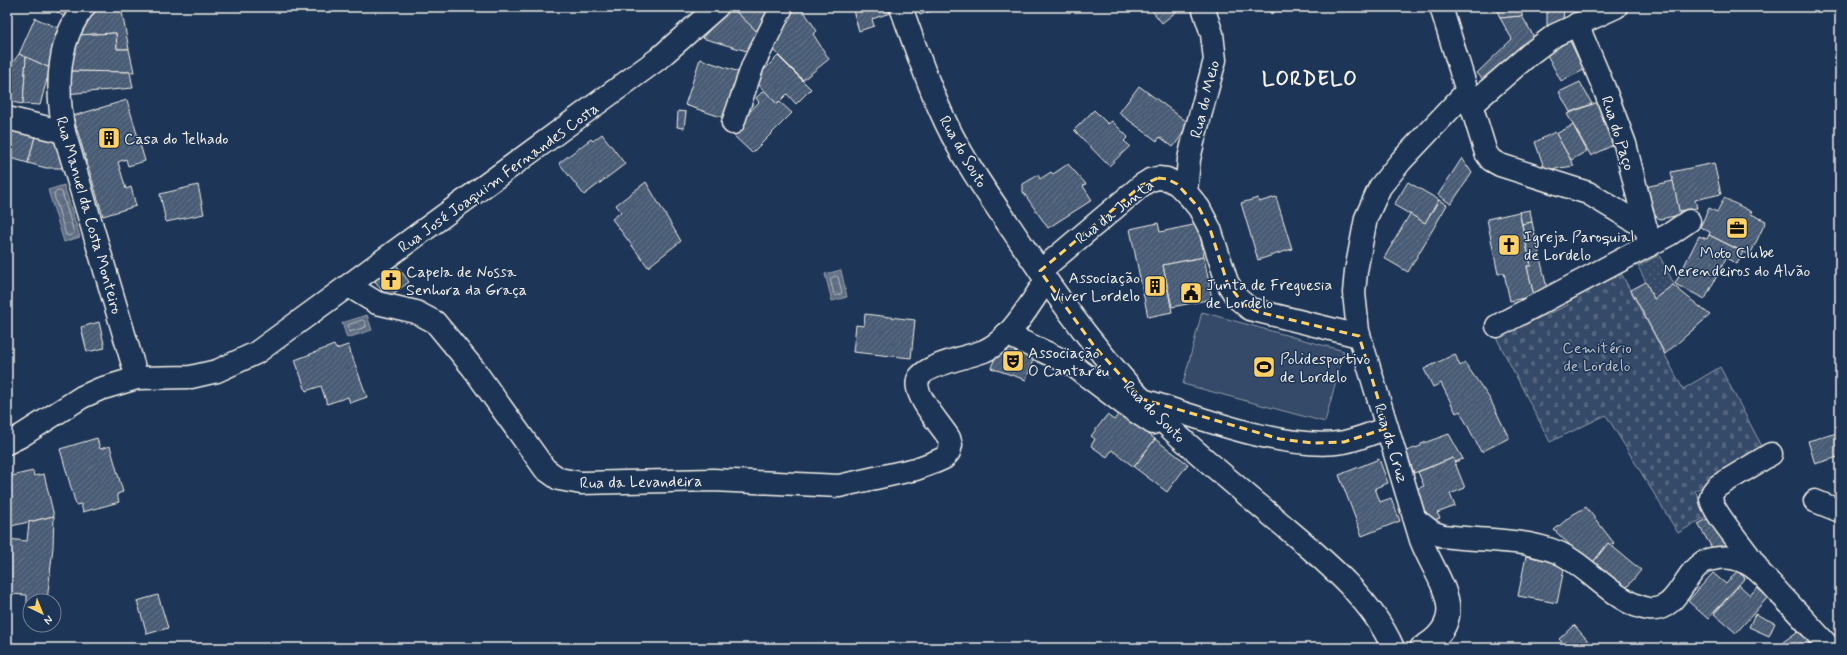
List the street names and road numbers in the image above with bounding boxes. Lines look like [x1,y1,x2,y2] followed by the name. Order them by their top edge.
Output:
[1186,58,1225,140] street label: Rua do Meio
[1596,93,1640,174] street label: Rua do Paço
[394,98,603,258] street label: Rua José Joaquim Fernandes Costa
[934,112,992,192] street label: Rua do Souto
[50,114,127,317] street label: Rua Manuel da Costa Monteiro
[1071,175,1159,250] street label: Rua da Junta
[1118,376,1190,448] street label: Rua do Souto
[1369,401,1413,486] street label: Rua da Cruz
[579,471,703,494] street label: Rua da Levandeira

